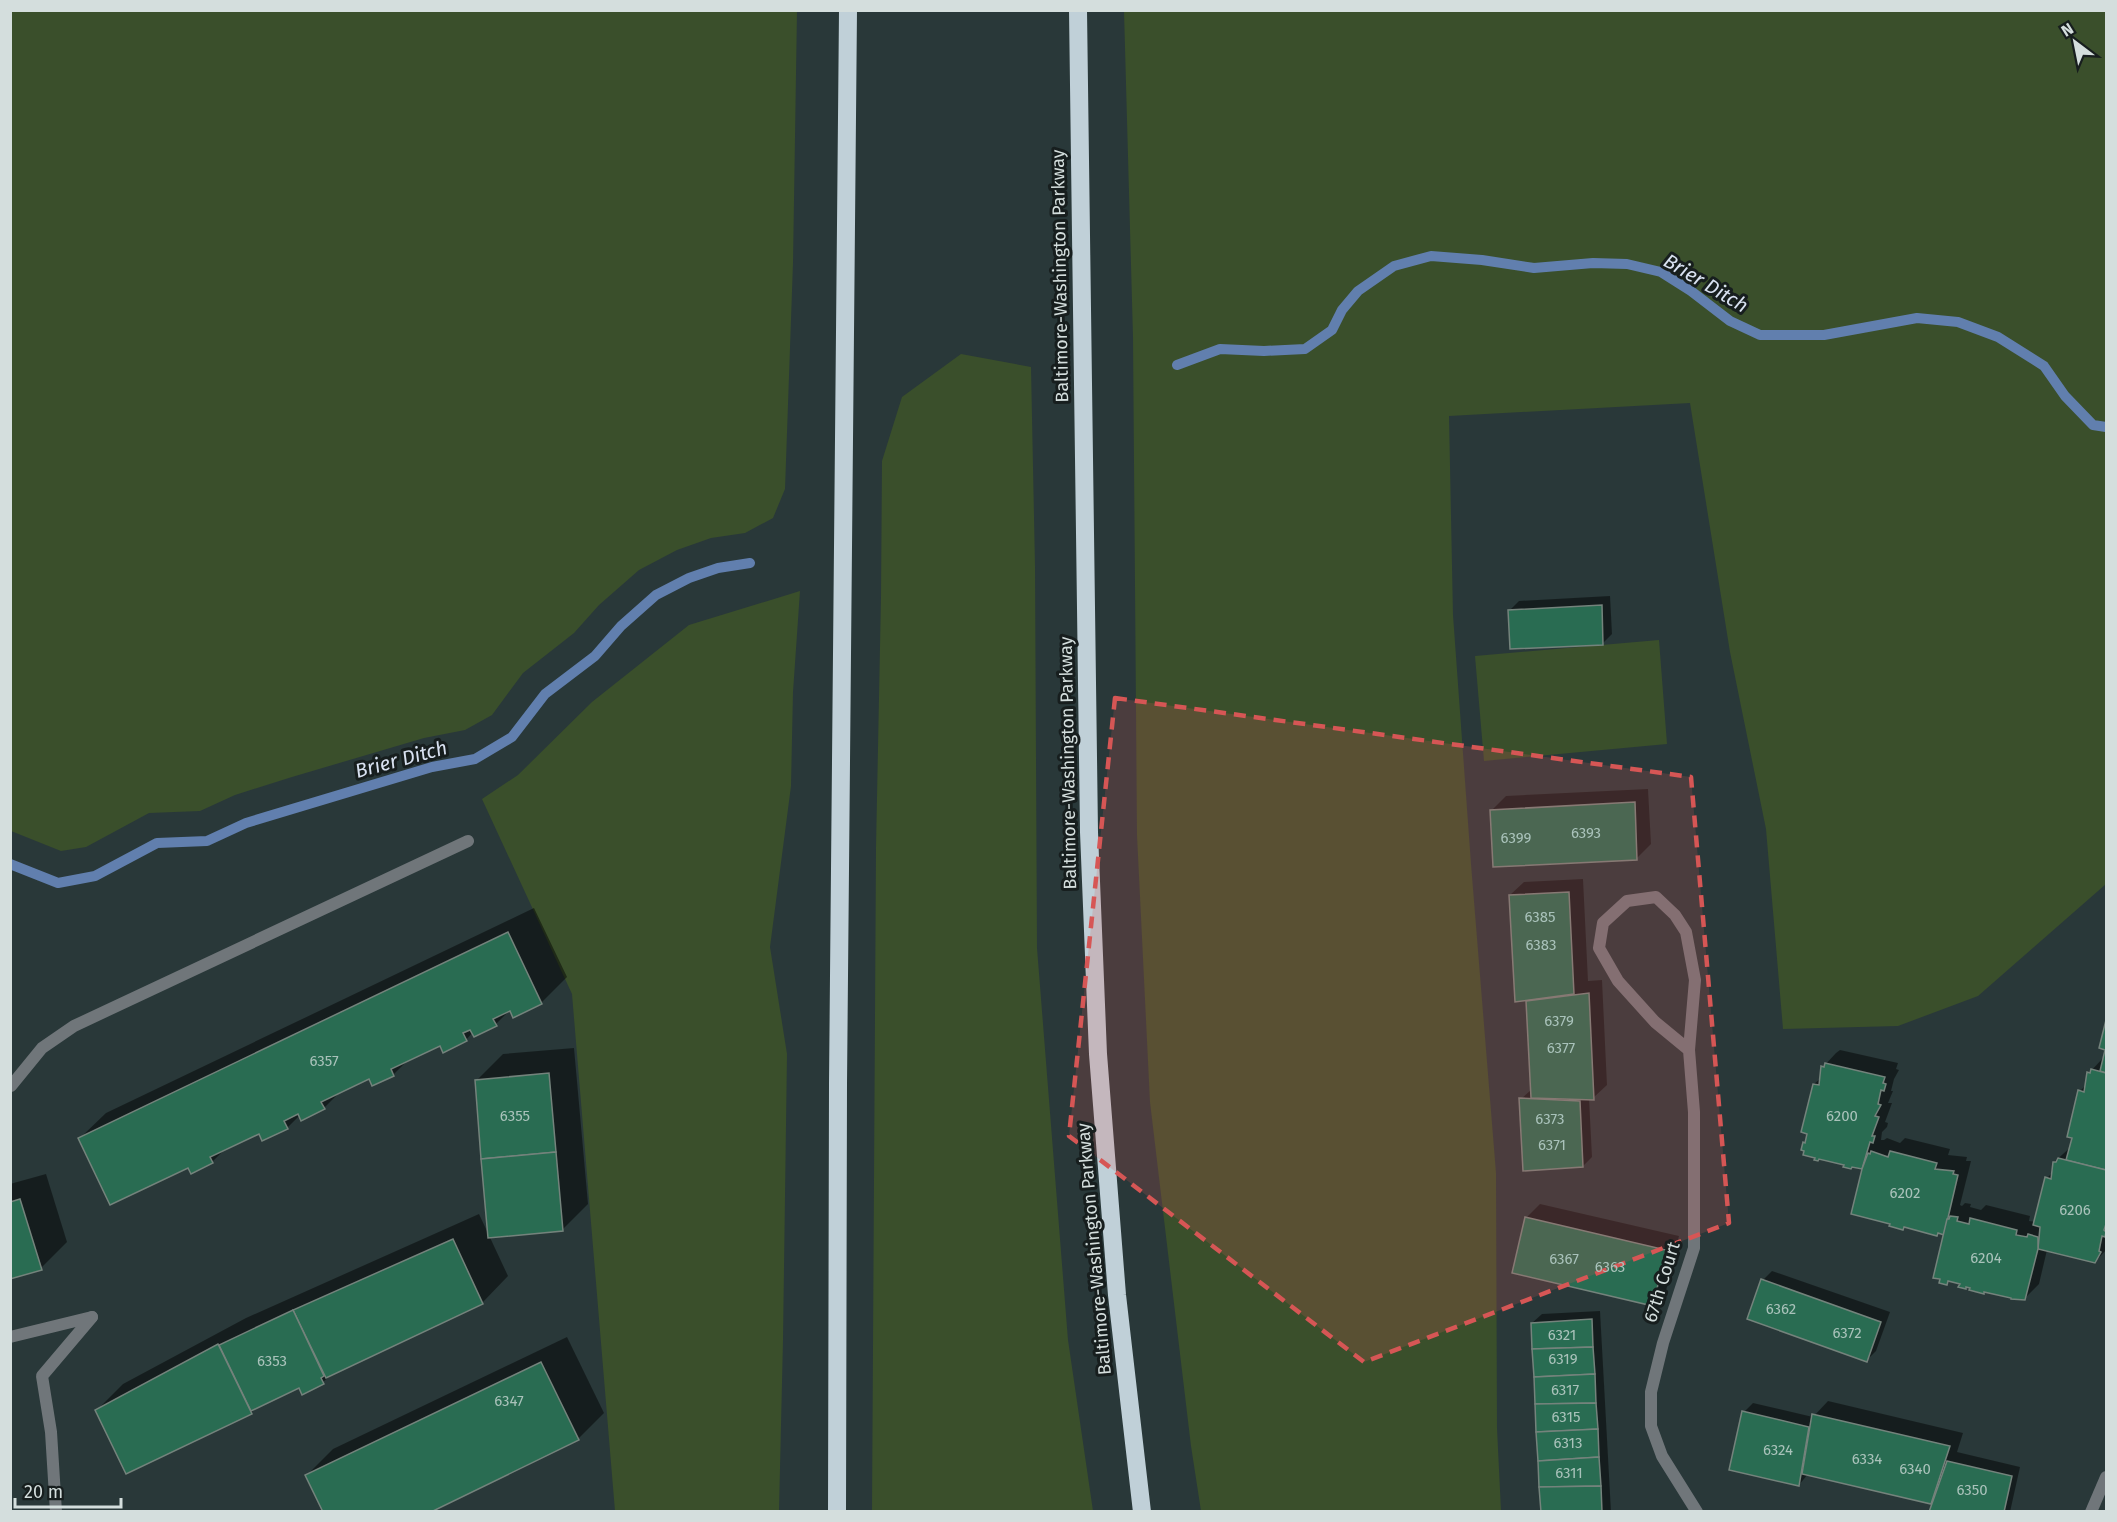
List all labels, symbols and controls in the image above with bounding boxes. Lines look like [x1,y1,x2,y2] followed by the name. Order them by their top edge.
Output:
[2045,12,2105,72] north arrow
[2058,19,2077,41] text: N
[1047,149,1073,403] street label: Baltimore-Washington Parkway
[1659,248,1753,318] water label: Brier Ditch
[1055,636,1081,890] street label: Baltimore-Washington Parkway
[352,735,450,783] water label: Brier Ditch
[1571,824,1601,842] house number: 6393
[1501,829,1532,847] house number: 6399
[1524,908,1556,926] house number: 6385
[1525,936,1557,954] house number: 6383
[1544,1012,1574,1030] house number: 6379
[1547,1039,1576,1057] house number: 6377
[309,1052,339,1070] house number: 6357
[500,1107,530,1125] house number: 6355
[1826,1107,1858,1125] house number: 6200
[1535,1110,1565,1128] house number: 6373
[1072,1122,1116,1376] street label: Baltimore-Washington Parkway
[1538,1136,1566,1154] house number: 6371
[1890,1184,1920,1202] house number: 6202
[2059,1201,2091,1219] house number: 6206
[1639,1239,1685,1325] street label: 67th Court
[1970,1249,2002,1267] house number: 6204
[1549,1250,1579,1268] house number: 6367
[1595,1258,1625,1276] house number: 6363
[1766,1300,1796,1318] house number: 6362
[1832,1324,1862,1342] house number: 6372
[1548,1326,1576,1344] house number: 6321
[1548,1350,1578,1368] house number: 6319
[257,1352,287,1370] house number: 6353
[1551,1381,1579,1399] house number: 6317
[494,1392,524,1410] house number: 6347
[1552,1408,1580,1426] house number: 6315
[1554,1434,1582,1452] house number: 6313
[1763,1441,1793,1459] house number: 6324
[1852,1450,1882,1468] house number: 6334
[1899,1460,1931,1478] house number: 6340
[1555,1464,1583,1482] house number: 6311
[15,1471,122,1509] scale bar
[24,1481,63,1503] text: 20 m
[1956,1481,1988,1499] house number: 6350

